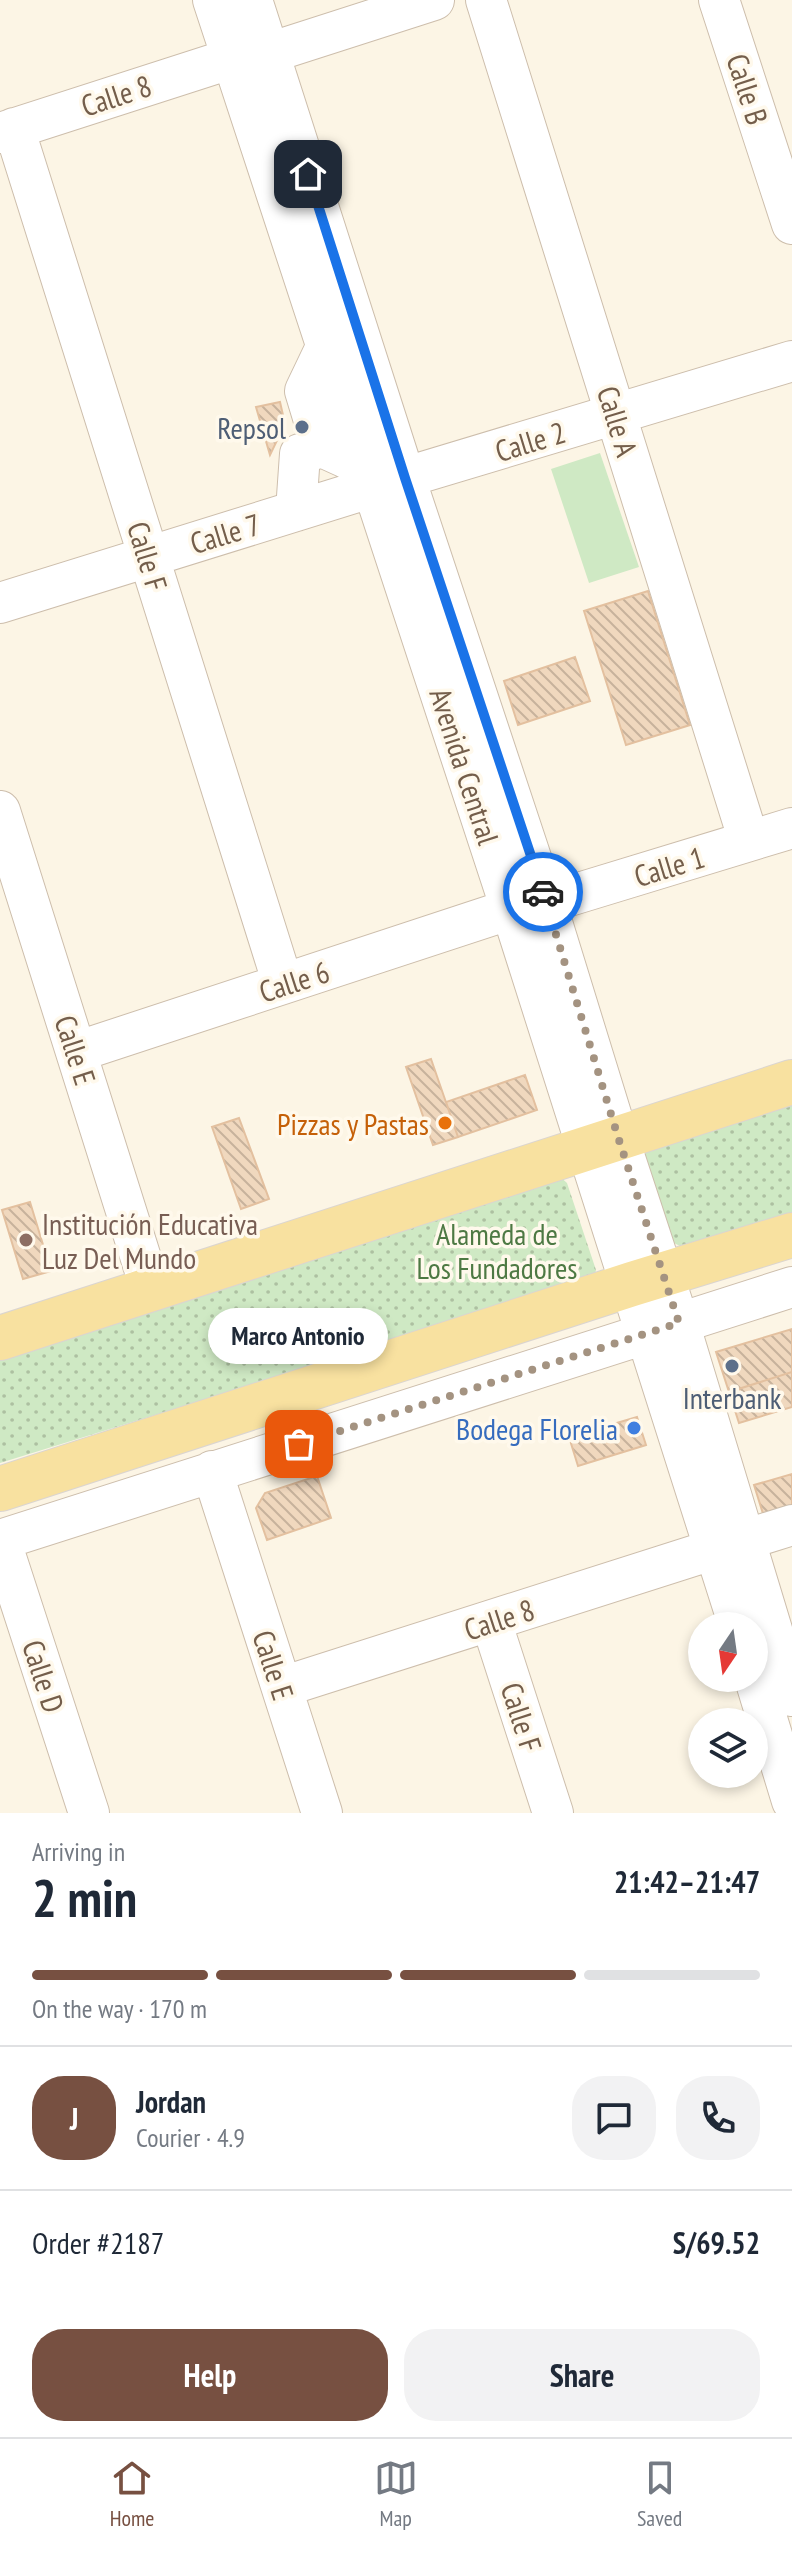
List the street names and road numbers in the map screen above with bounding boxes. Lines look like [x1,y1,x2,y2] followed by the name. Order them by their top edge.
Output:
[718,49,778,129] street label: Calle B
[76,65,156,125] street label: Calle 8
[589,381,647,462] street label: Calle A
[490,412,570,470] street label: Calle 2
[185,504,265,562] street label: Calle 7
[119,517,177,595] street label: Calle F
[421,683,509,849] street label: Avenida Central
[629,837,709,895] street label: Calle 1
[254,951,334,1011] street label: Calle 6
[46,1010,106,1090] street label: Calle E
[459,1589,539,1649] street label: Calle 8
[244,1625,304,1705] street label: Calle E
[14,1635,74,1717] street label: Calle D
[493,1677,551,1757] street label: Calle F

